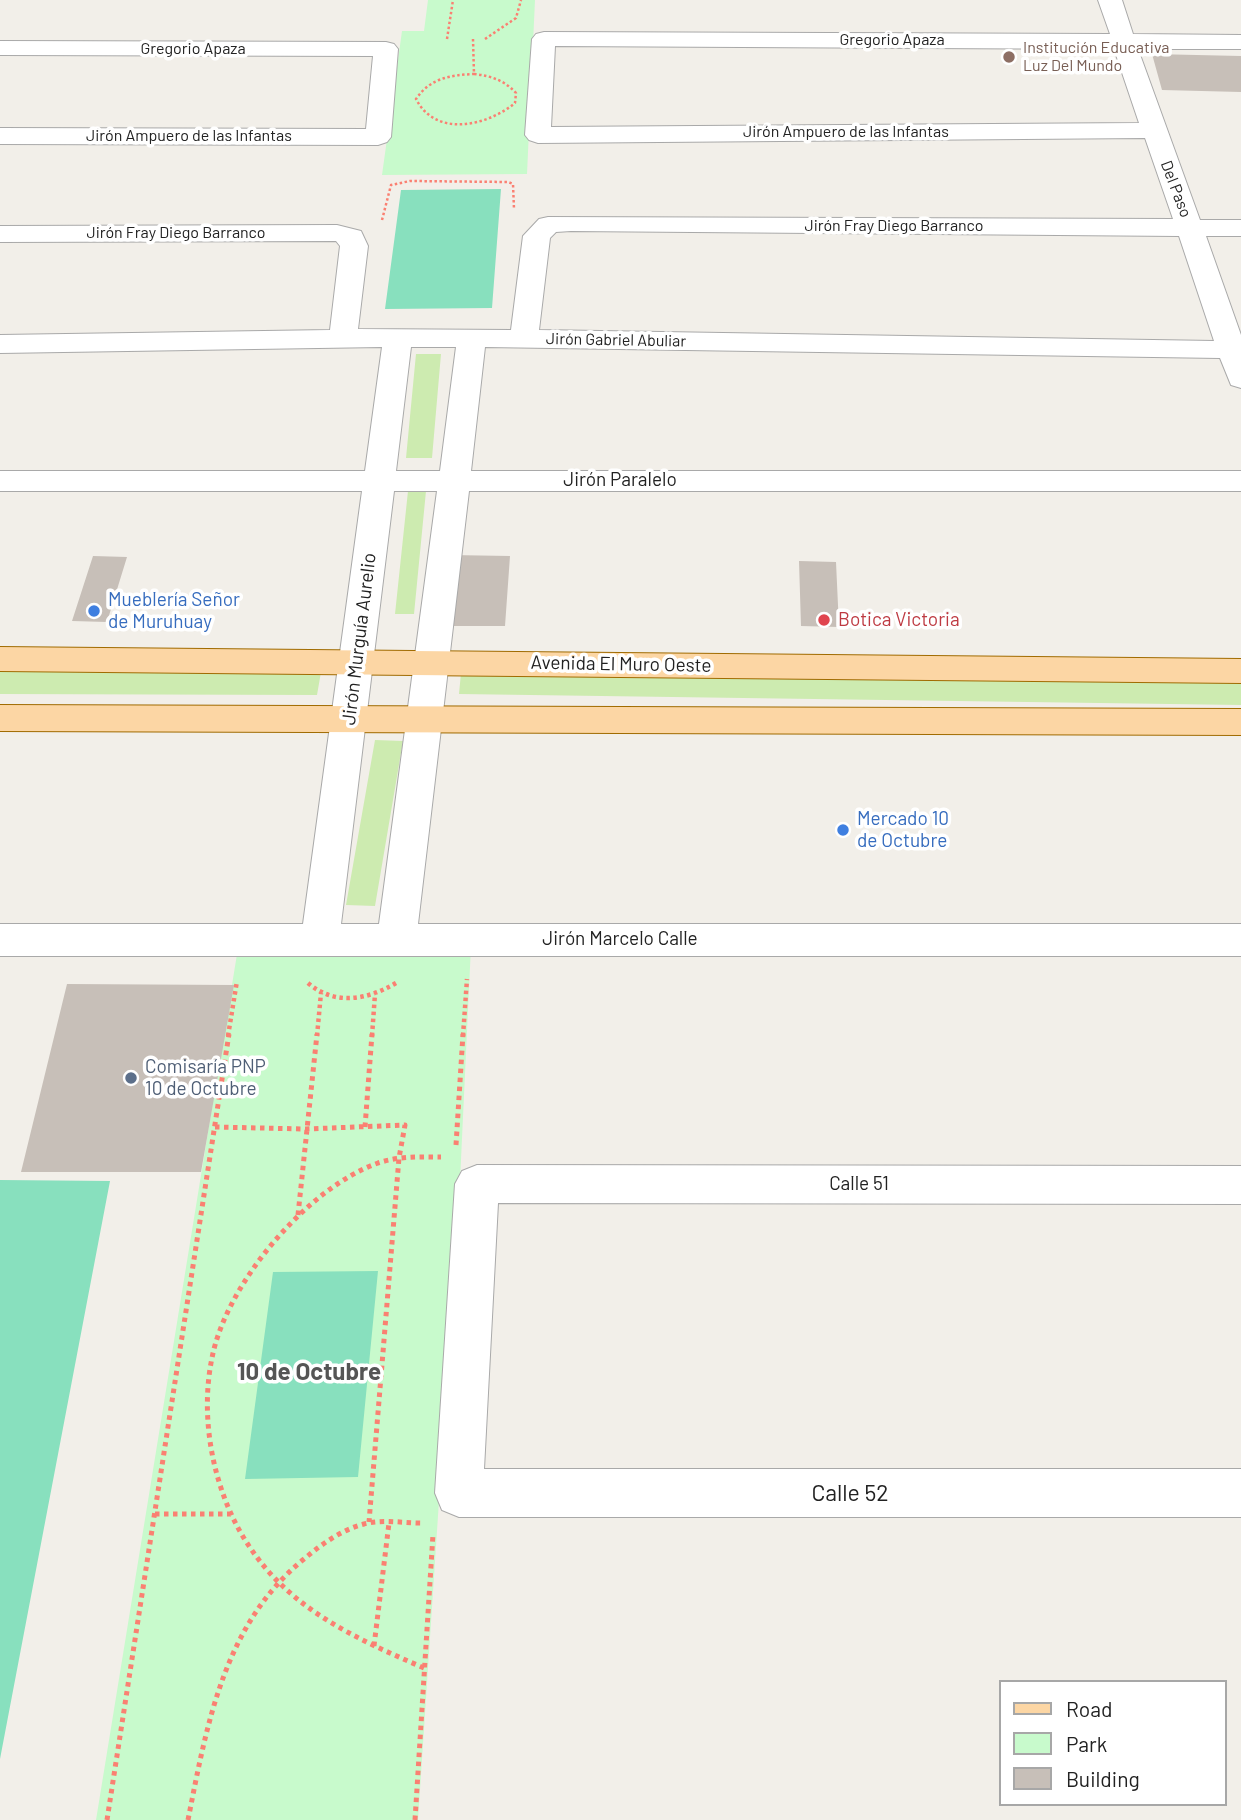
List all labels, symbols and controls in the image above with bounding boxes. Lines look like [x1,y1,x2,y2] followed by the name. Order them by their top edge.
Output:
[839,30,945,50] street label: Gregorio Apaza
[1023,38,1169,76] place label: Institución Educativa Luz Del Mundo
[140,39,246,59] street label: Gregorio Apaza
[1001,49,1017,65] marker: Institución Educativa Luz Del Mundo
[743,122,949,142] street label: Jirón Ampuero de las Infantas
[86,126,292,146] street label: Jirón Ampuero de las Infantas
[1156,158,1196,220] street label: Del Paso
[804,216,984,236] street label: Jirón Fray Diego Barranco
[86,223,266,243] street label: Jirón Fray Diego Barranco
[546,329,686,351] street label: Jirón Gabriel Abuliar
[563,469,677,491] street label: Jirón Paralelo
[337,552,381,726] street label: Jirón Murguía Aurelio
[108,589,240,633] place label: Mueblería Señor de Muruhuay
[86,603,102,619] marker: Mueblería Señor de Muruhuay
[838,609,960,631] place label: Botica Victoria
[816,612,832,628] marker: Botica Victoria
[530,651,712,677] street label: Avenida El Muro Oeste
[857,808,949,852] place label: Mercado 10 de Octubre
[835,822,851,838] marker: Mercado 10 de Octubre
[542,928,698,950] street label: Jirón Marcelo Calle
[145,1056,266,1100] place label: Comisaría PNP 10 de Octubre
[123,1070,139,1086] marker: Comisaría PNP 10 de Octubre
[829,1173,889,1195] street label: Calle 51
[237,1358,381,1386] district label: 10 de Octubre
[811,1479,889,1507] street label: Calle 52
[1000,1680,1227,1806] legend
[1066,1696,1112,1721] text: Road
[1066,1731,1107,1756] text: Park
[1066,1766,1140,1791] text: Building

